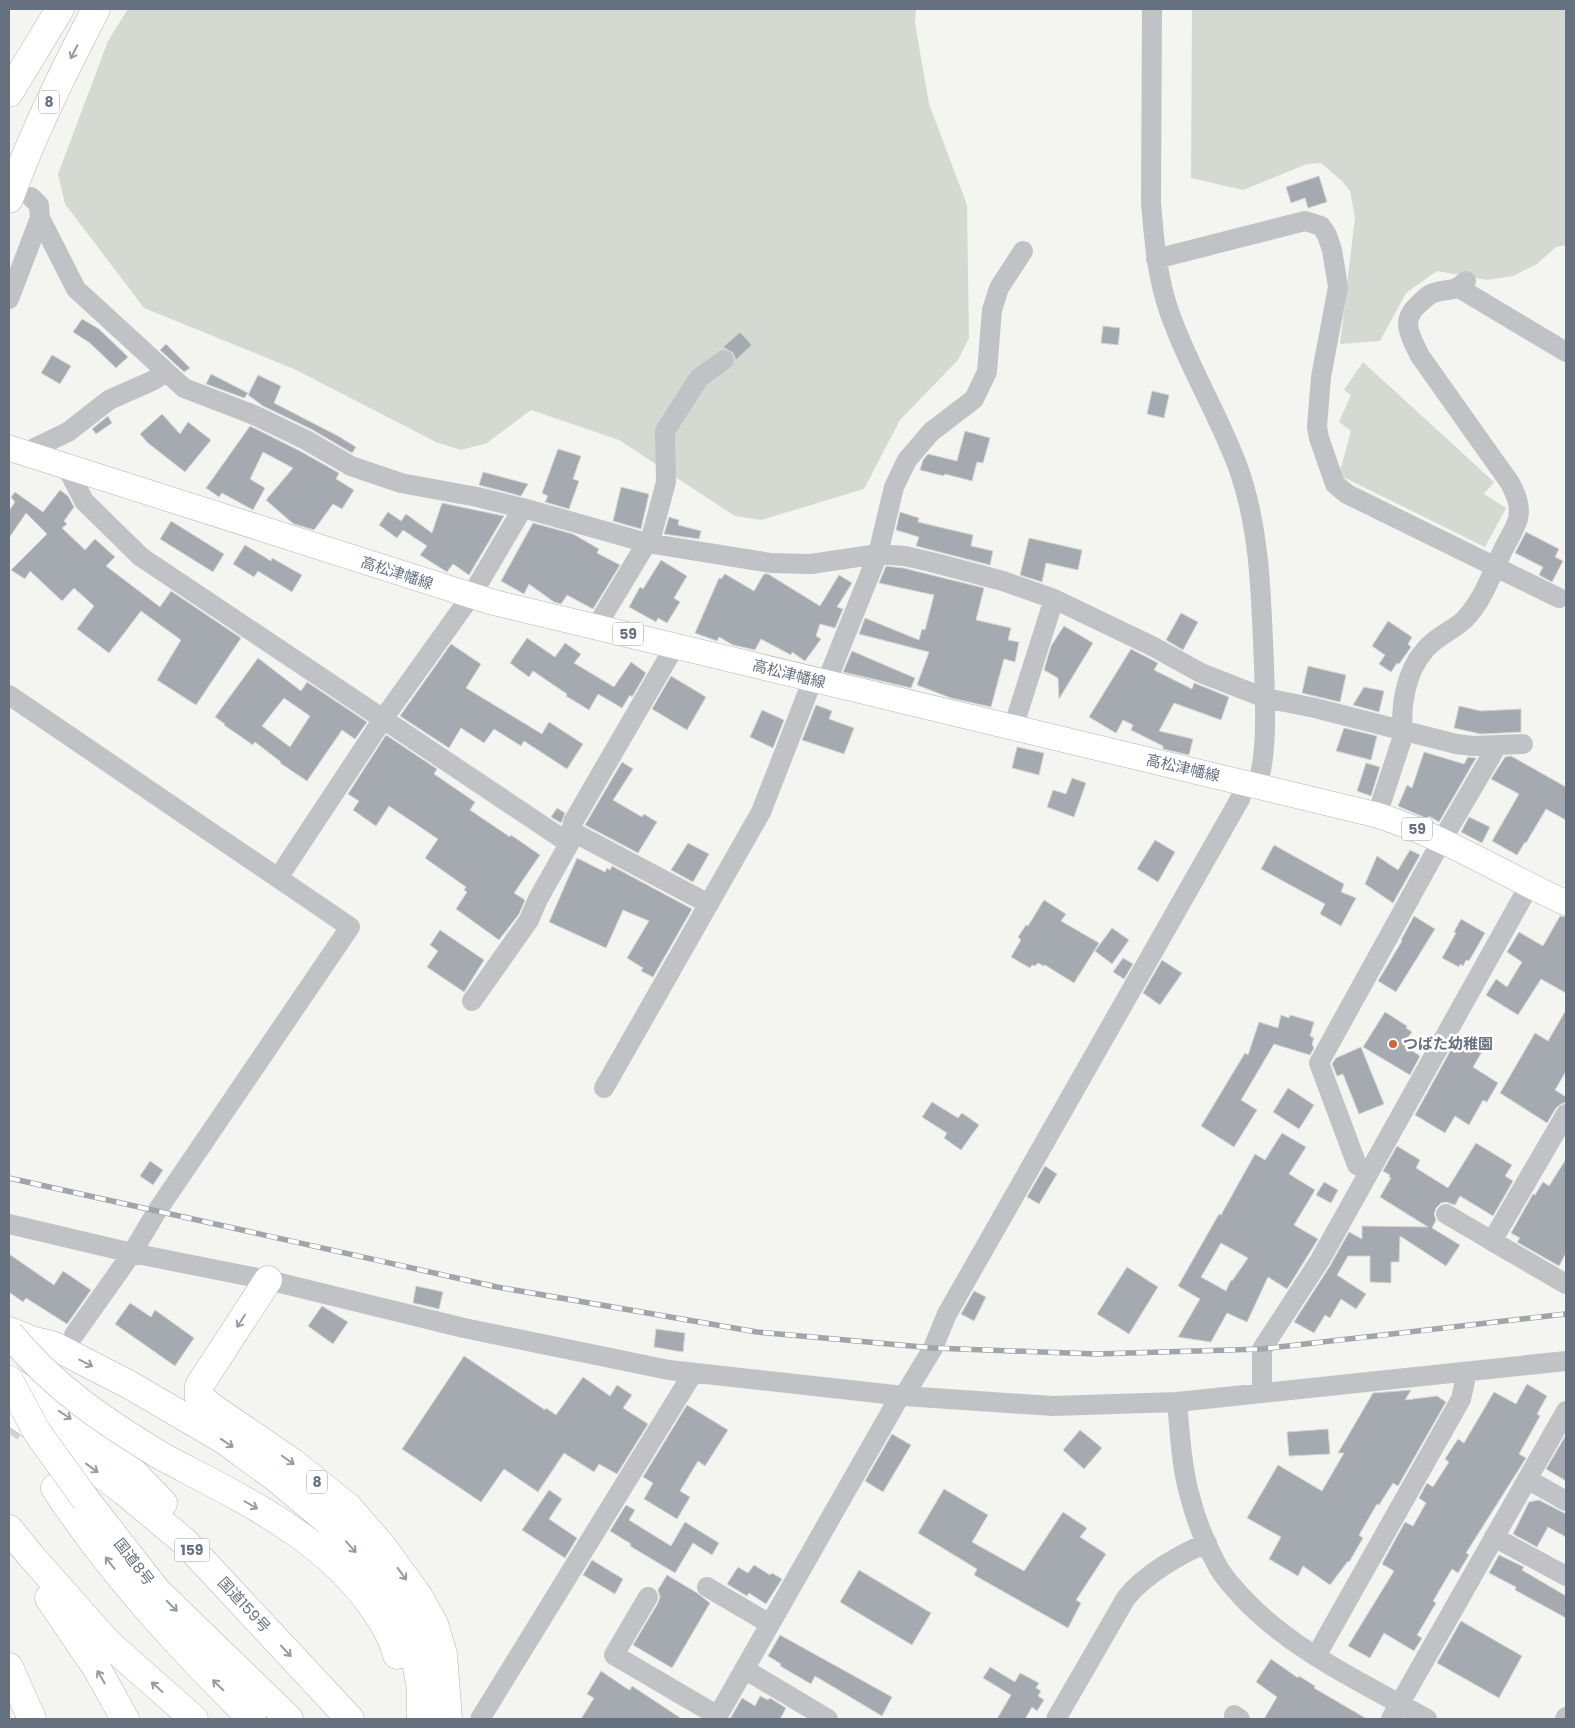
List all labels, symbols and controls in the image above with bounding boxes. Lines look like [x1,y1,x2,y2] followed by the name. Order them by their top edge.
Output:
[69,45,79,60] one-way arrow
[39,90,59,114] road number: 8
[358,551,436,594] street label: 高松津幡線
[613,622,643,646] road number: 59
[750,654,828,693] street label: 高松津幡線
[1144,749,1222,786] street label: 高松津幡線
[1402,818,1432,841] road number: 59
[1403,1033,1493,1054] place label: つばた幼稚園
[1387,1038,1399,1050] marker: つばた幼稚園
[236,1314,247,1328] one-way arrow
[78,1359,93,1368] one-way arrow
[58,1410,72,1420] one-way arrow
[220,1438,234,1448] one-way arrow
[281,1455,295,1465] one-way arrow
[85,1462,98,1473] one-way arrow
[307,1470,327,1494] road number: 8
[244,1501,258,1511] one-way arrow
[109,1534,159,1590] street label: 国道8号
[174,1538,210,1562] road number: 159
[346,1540,357,1553] one-way arrow
[105,1557,116,1570] one-way arrow
[397,1567,407,1581] one-way arrow
[213,1572,275,1637] street label: 国道159号
[166,1599,178,1612] one-way arrow
[280,1644,292,1657] one-way arrow
[96,1670,106,1685] one-way arrow
[211,1679,224,1691] one-way arrow
[151,1681,164,1693] one-way arrow

